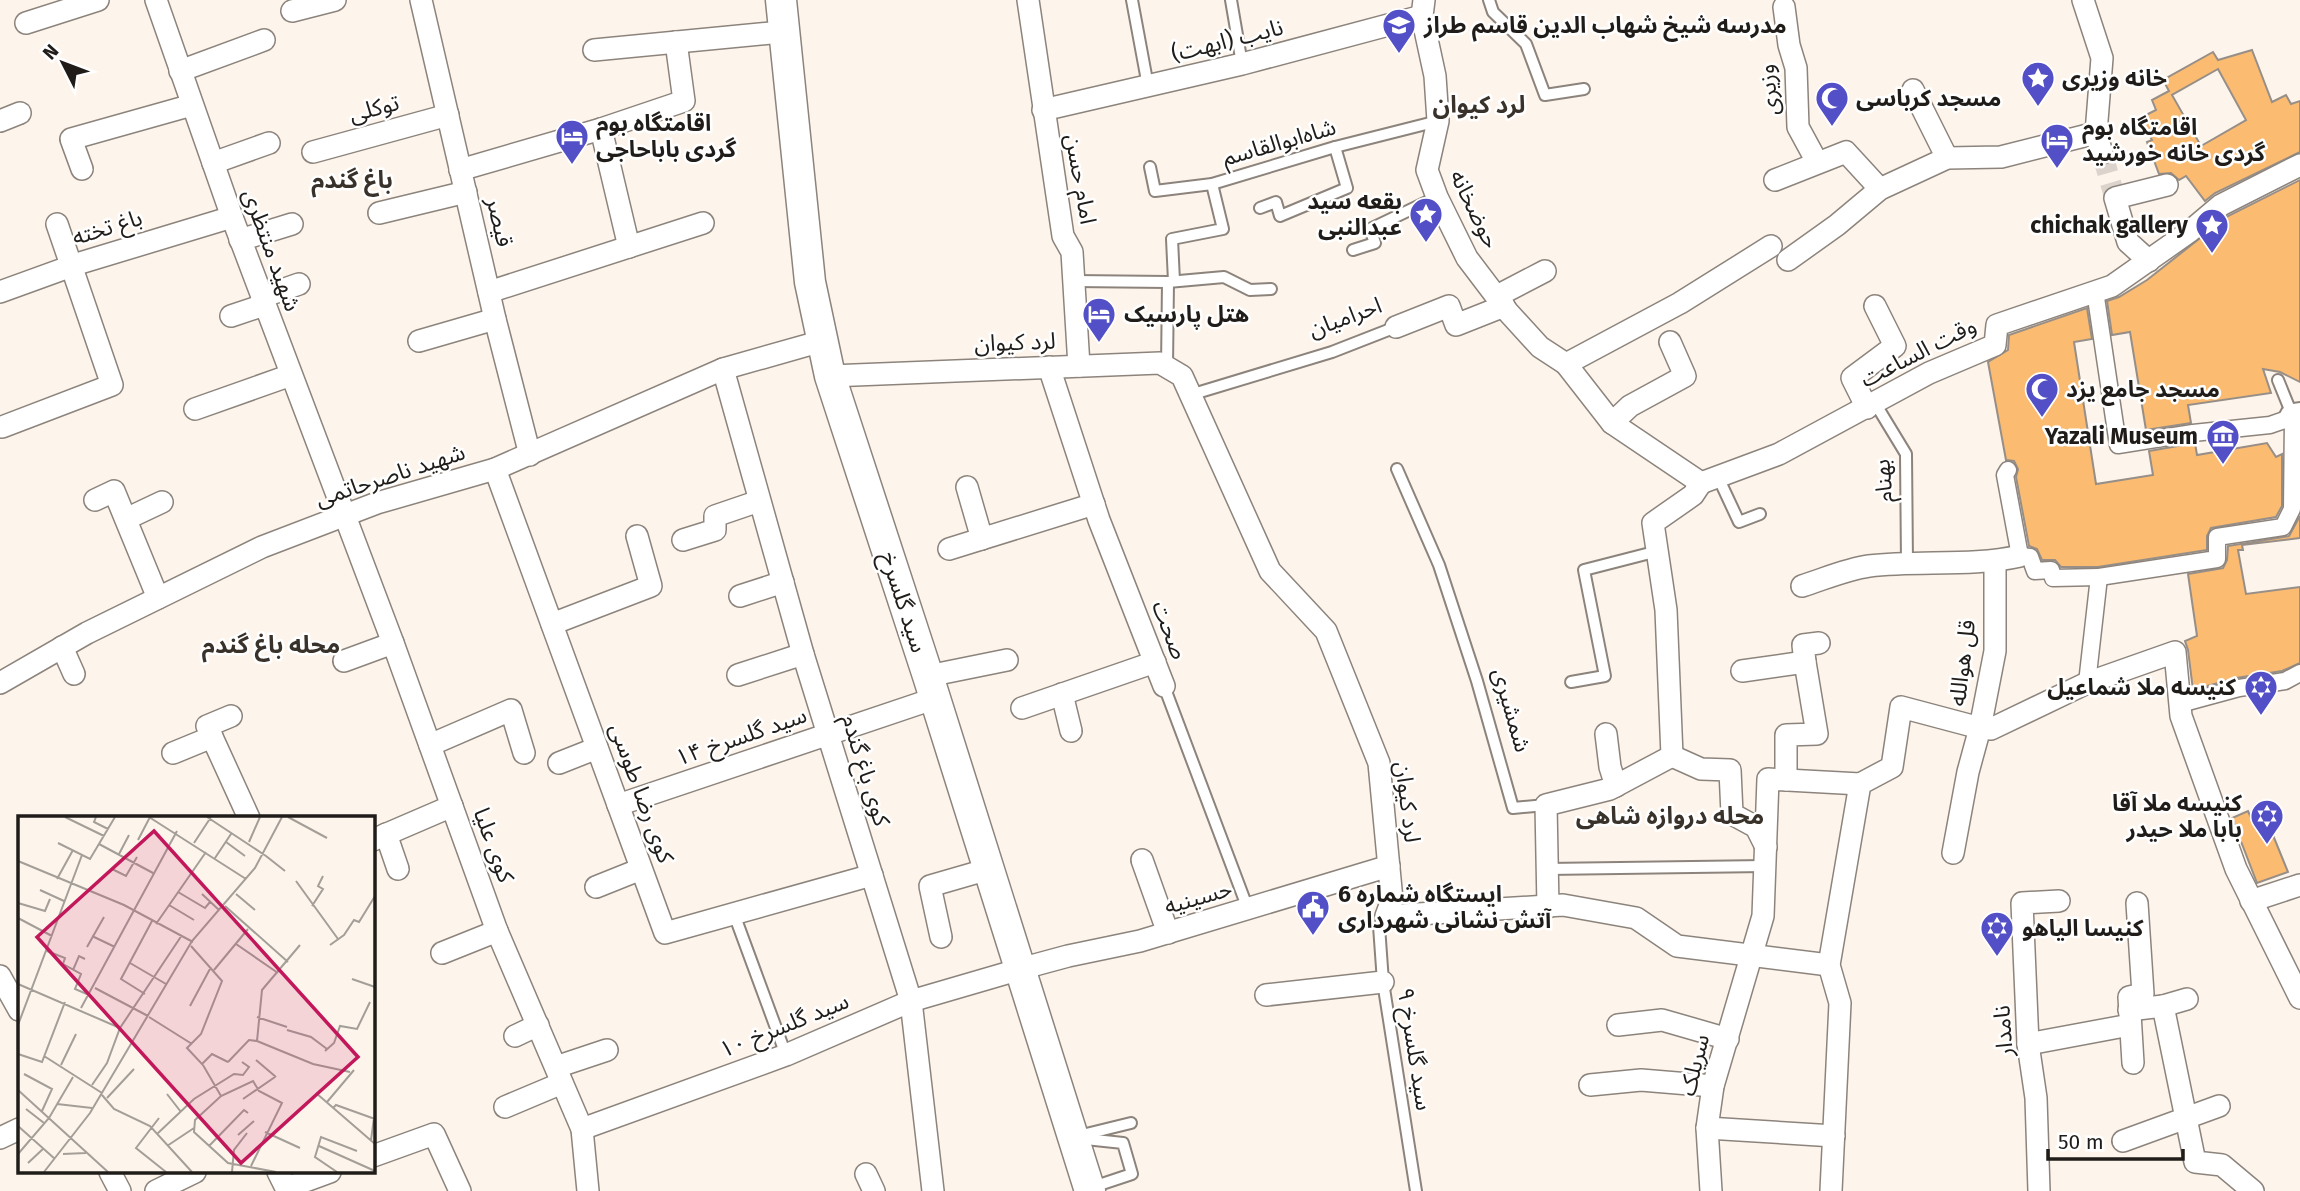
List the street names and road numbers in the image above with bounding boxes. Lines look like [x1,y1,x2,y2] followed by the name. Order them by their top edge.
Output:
[1168,13,1286,67] street label: نایب (ابهت)
[1751,63,1785,117] street label: وزیری
[346,88,402,128] street label: توکلی
[1219,112,1340,174] street label: شاه‌ابوالقاسم
[1055,132,1103,227] street label: امام حسن
[1444,165,1506,253] street label: حوضخانه
[237,185,307,315] street label: شهید منتظری
[481,194,519,249] street label: قیصر
[69,203,146,254] street label: باغ تخته
[1304,291,1386,343] street label: احرامیان
[1855,311,1981,393] street label: وقت الساعت
[974,327,1056,357] street label: لرد کیوان
[312,438,468,512] street label: شهید ناصرحاتمی
[1867,458,1903,504] street label: بهنام
[872,548,933,657] street label: سید گلسرخ
[1146,597,1194,663] street label: صحت
[1943,618,1981,708] street label: قل هوالله
[1487,665,1537,755] street label: شمشیری
[672,700,811,774] street label: سید گلسرخ ۱۴
[832,711,896,831] street label: کوی باغ گندم
[604,719,680,867] street label: کوی رضا طوسی
[1389,760,1427,844] street label: لرد کیوان
[468,804,521,887] street label: کوی علیا
[1161,874,1235,920] street label: حسینیه
[715,986,854,1066] street label: سید گلسرخ ۱۰
[1389,986,1439,1113] street label: سید گلسرخ ۹
[1987,1005,2019,1058] street label: نامدار
[1673,1031,1715,1099] street label: سریلک

